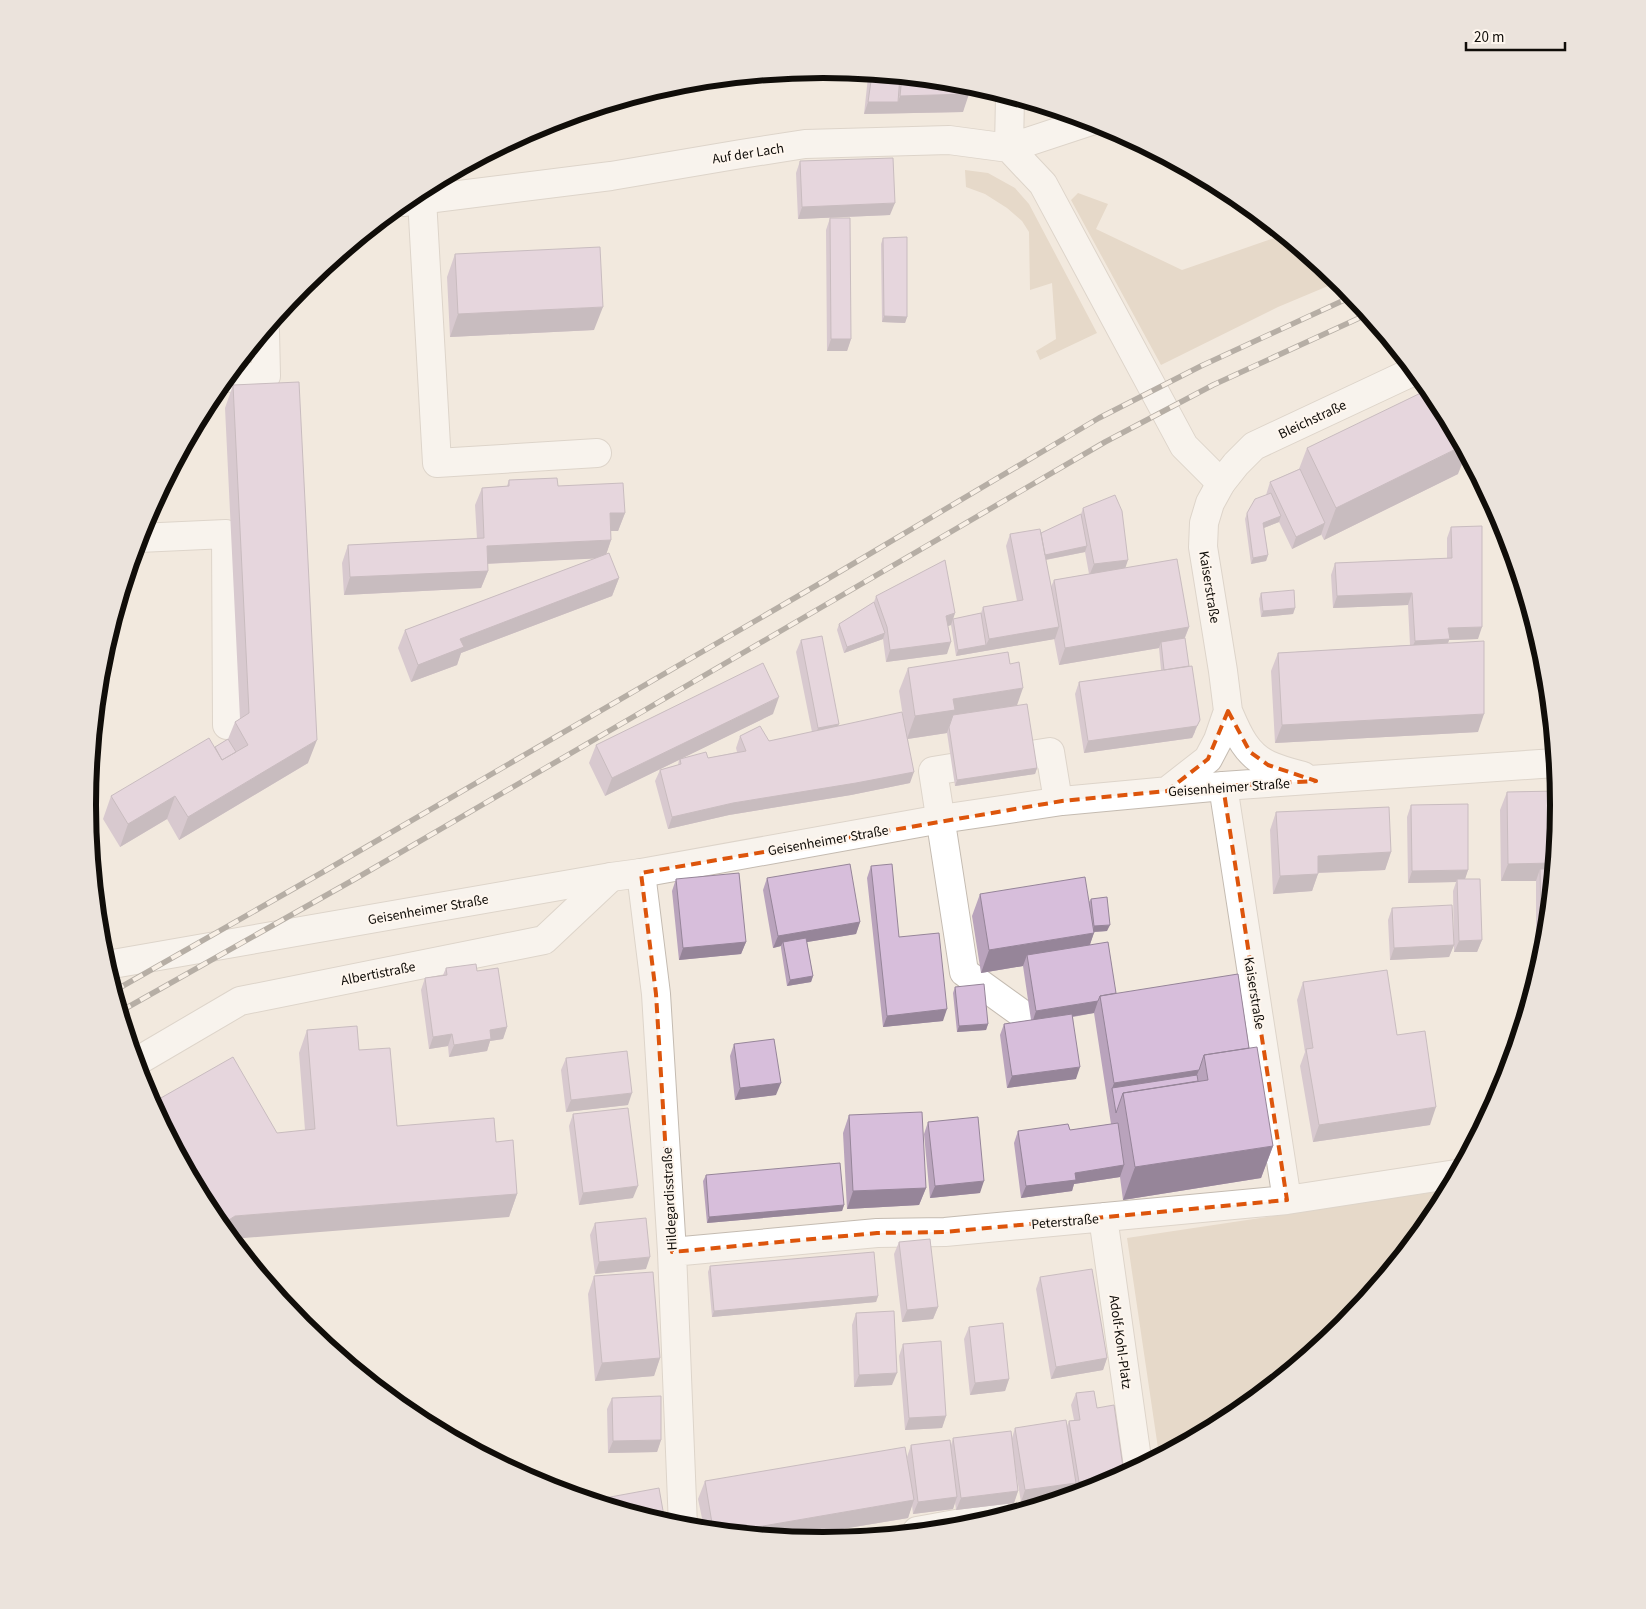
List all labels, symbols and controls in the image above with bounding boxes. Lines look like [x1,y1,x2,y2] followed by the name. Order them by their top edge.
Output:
[1466,20,1565,52] scale bar
[1474,27,1504,48] text: 20 m
[711,138,785,170] street label: Auf der Lach
[1275,395,1350,444] street label: Bleichstraße
[1193,549,1225,625] street label: Kaiserstraße
[1167,774,1291,802] street label: Geisenheimer Straße
[766,821,890,861] street label: Geisenheimer Straße
[366,890,490,930] street label: Geisenheimer Straße
[1238,955,1270,1031] street label: Kaiserstraße
[339,957,417,991] street label: Albertistraße
[657,1147,683,1251] street label: Hildegardisstraße
[1031,1209,1100,1235] street label: Peterstraße
[1103,1294,1137,1391] street label: Adolf-Kohl-Platz

